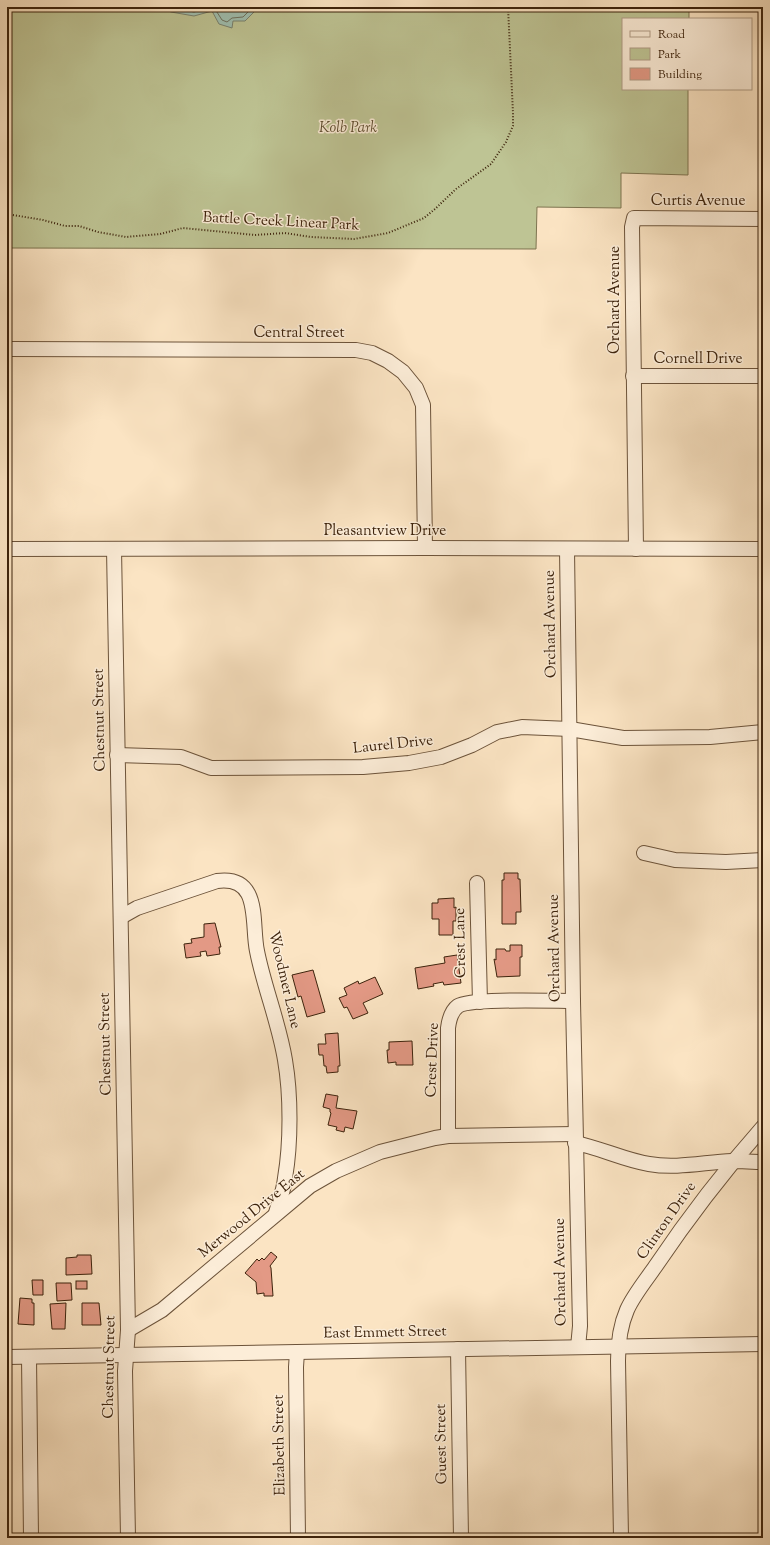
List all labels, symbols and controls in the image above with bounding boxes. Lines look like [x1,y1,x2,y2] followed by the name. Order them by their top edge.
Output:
[622,18,752,90] legend
[658,26,685,44] text: Road
[658,46,681,64] text: Park
[658,66,702,84] text: Building
[319,118,377,139] park label: Kolb Park
[651,191,745,212] street label: Curtis Avenue
[202,207,360,237] street label: Battle Creek Linear Park
[605,246,626,354] street label: Orchard Avenue
[253,323,345,344] street label: Central Street
[654,349,742,370] street label: Cornell Drive
[324,521,446,542] street label: Pleasantview Drive
[540,570,562,678] street label: Orchard Avenue
[89,668,111,772] street label: Chestnut Street
[352,730,434,760] street label: Laurel Drive
[544,894,566,1002] street label: Orchard Avenue
[450,908,472,978] street label: Crest Lane
[263,929,305,1031] street label: Woodmer Lane
[95,992,117,1096] street label: Chestnut Street
[421,1022,445,1098] street label: Crest Drive
[194,1165,310,1263] street label: Merwood Drive East
[632,1178,702,1264] street label: Clinton Drive
[550,1218,572,1326] street label: Orchard Avenue
[99,1315,121,1419] street label: Chestnut Street
[323,1321,447,1345] street label: East Emmett Street
[269,1394,291,1496] street label: Elizabeth Street
[431,1403,453,1485] street label: Guest Street

